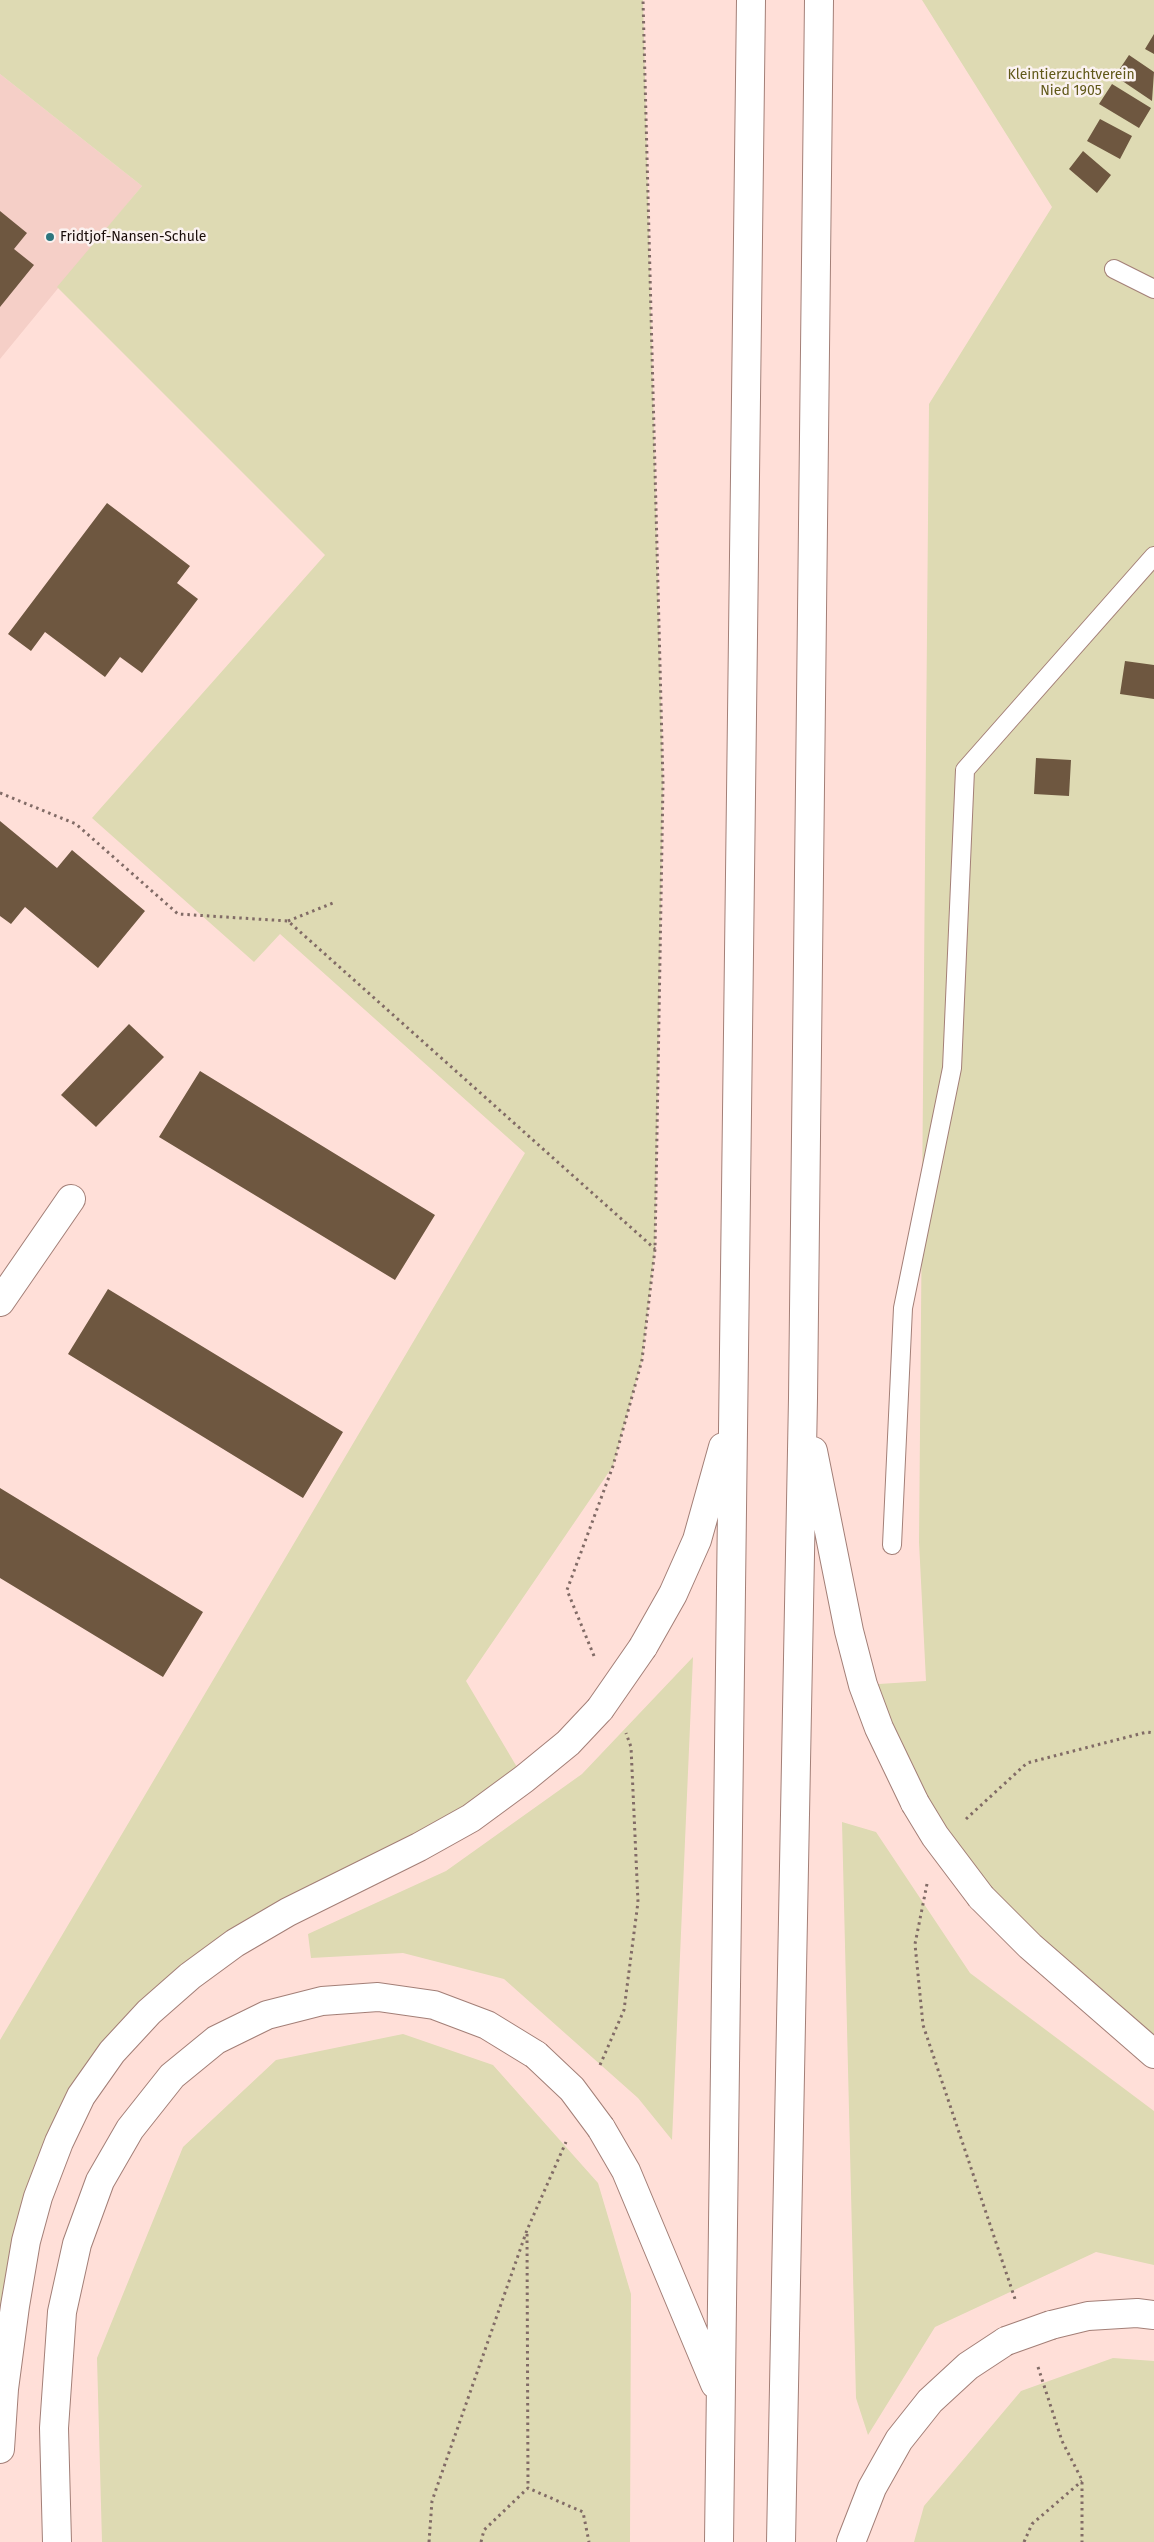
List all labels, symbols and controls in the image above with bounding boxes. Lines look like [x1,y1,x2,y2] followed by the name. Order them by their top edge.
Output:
[1007,67,1135,100] park label: Kleintierzuchtverein Nied 1905
[60,229,206,245] place label: Fridtjof-Nansen-Schule
[44,231,56,243] marker: Fridtjof-Nansen-Schule

